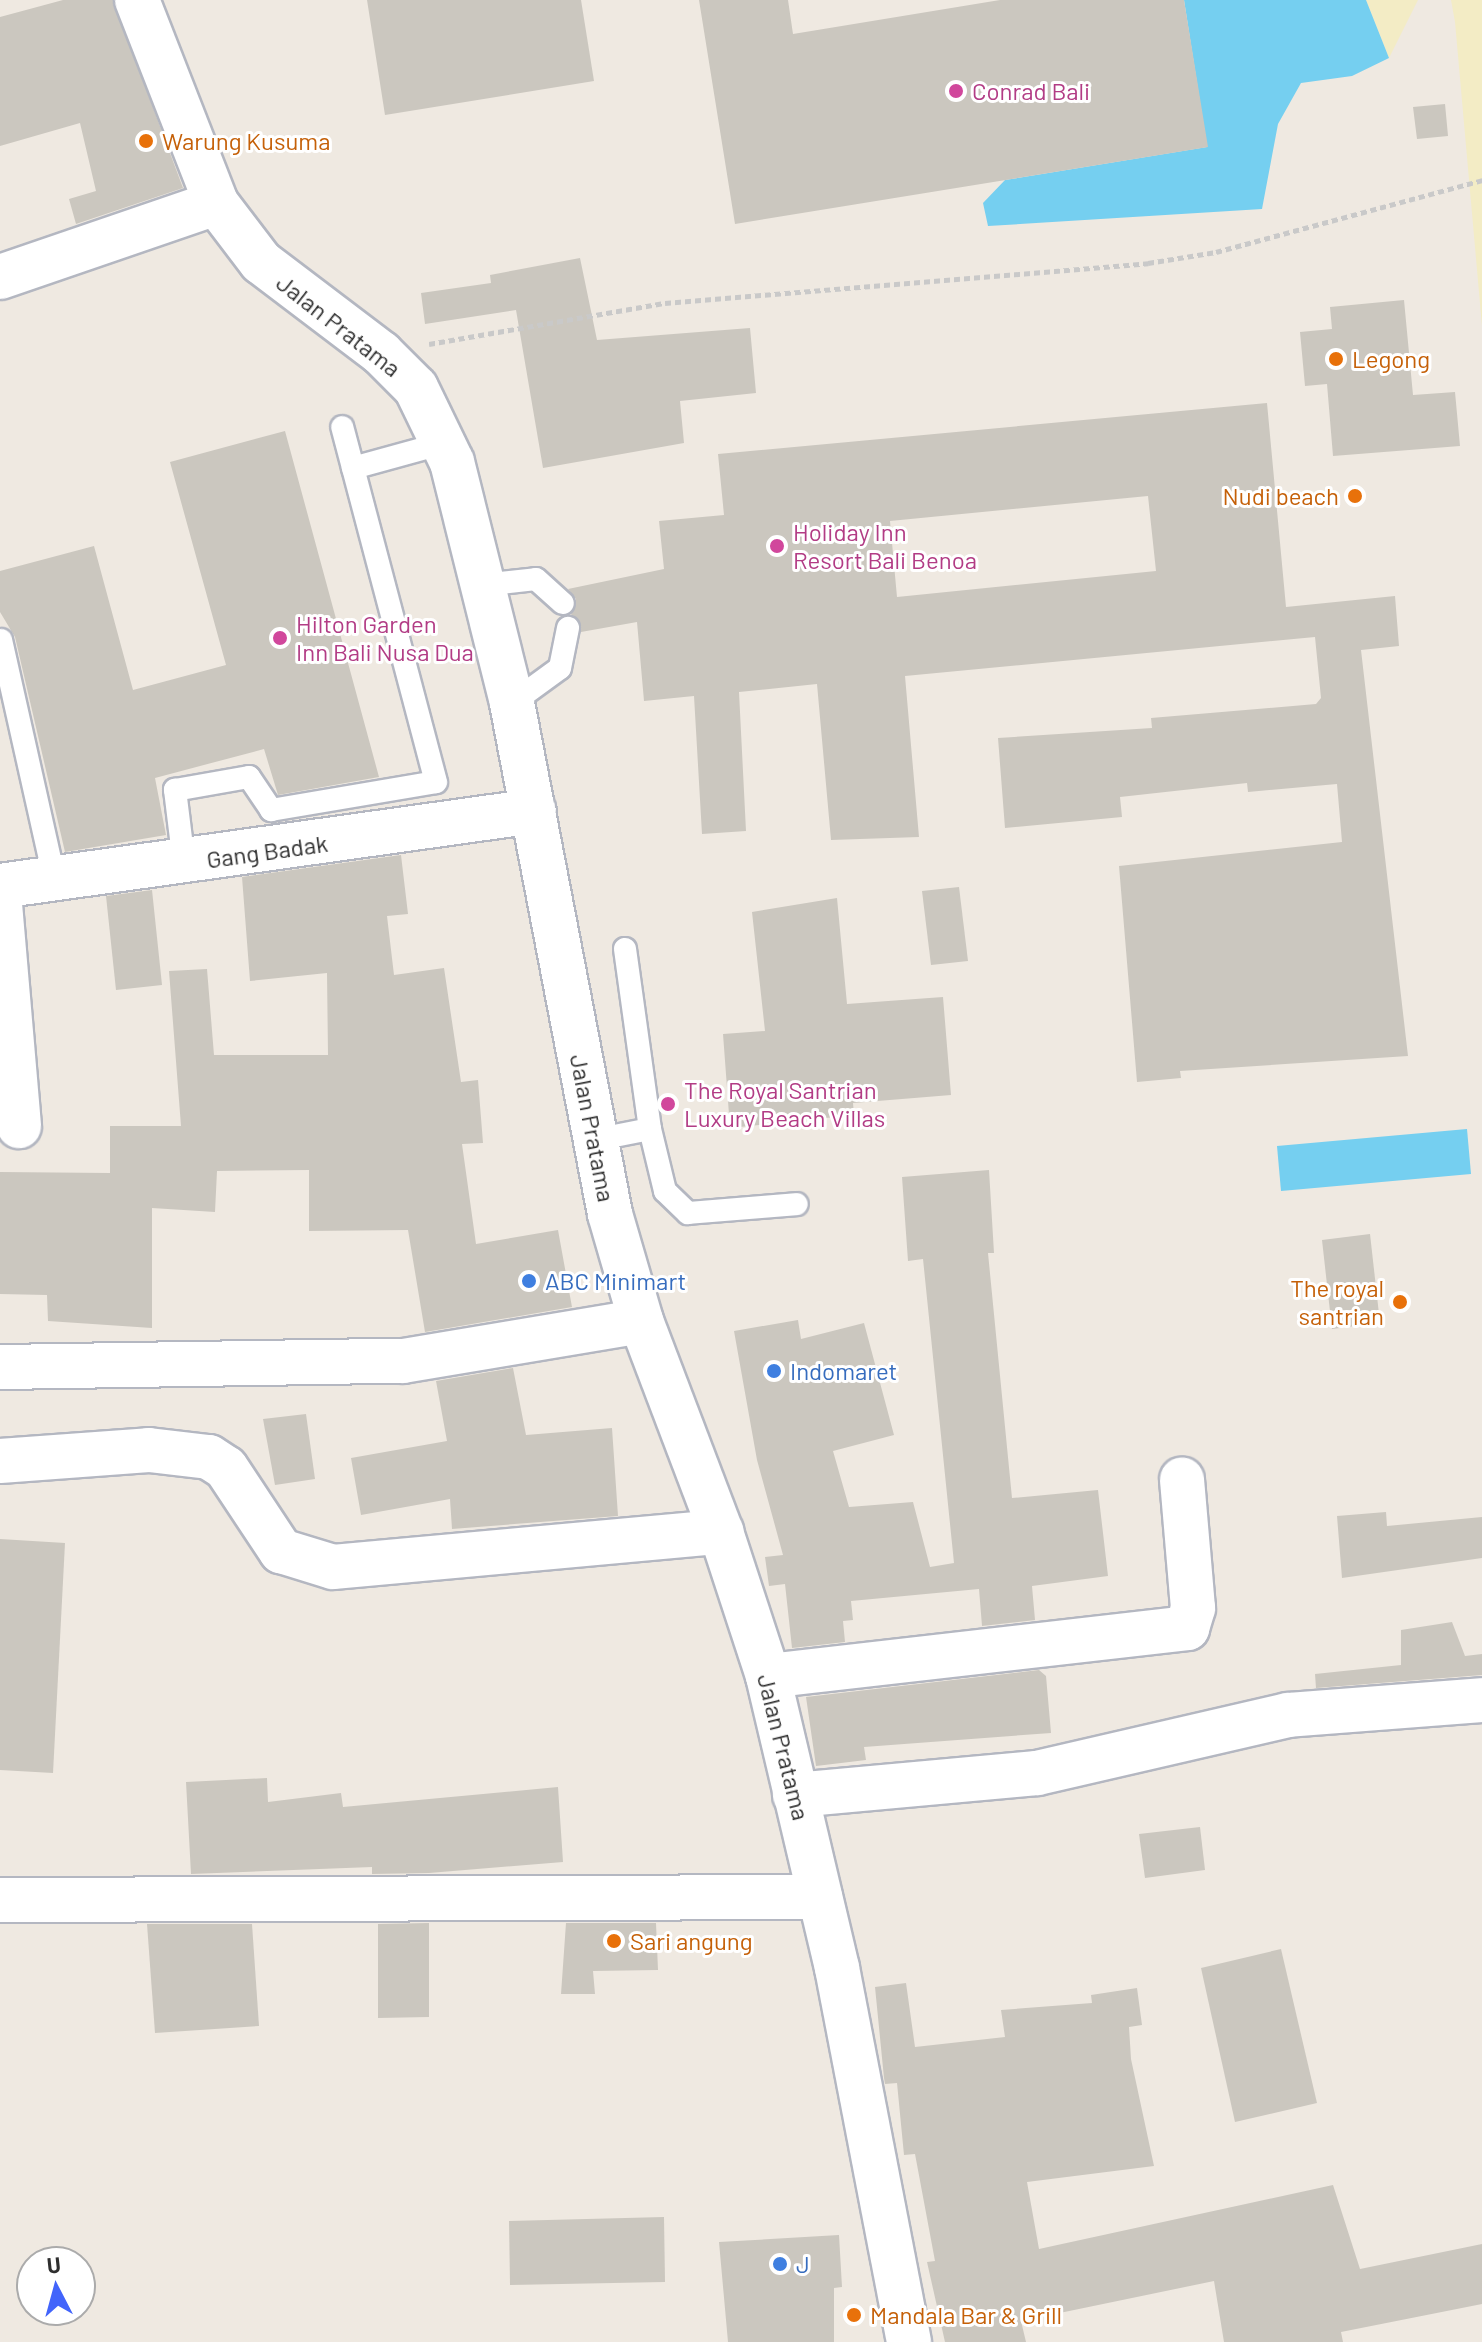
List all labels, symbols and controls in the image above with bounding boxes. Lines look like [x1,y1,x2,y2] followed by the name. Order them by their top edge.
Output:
[972,77,1090,105] place label: Conrad Bali
[947,82,965,100] marker: Conrad Bali
[162,127,330,155] place label: Warung Kusuma
[137,132,155,150] marker: Warung Kusuma
[271,268,407,382] street label: Jalan Pratama
[1352,345,1430,373] place label: Legong
[1327,350,1345,368] marker: Legong
[1223,482,1339,510] place label: Nudi beach
[1346,487,1364,505] marker: Nudi beach
[793,518,977,574] place label: Holiday Inn Resort Bali Benoa
[768,537,786,555] marker: Holiday Inn Resort Bali Benoa
[296,610,474,666] place label: Hilton Garden Inn Bali Nusa Dua
[271,629,289,647] marker: Hilton Garden Inn Bali Nusa Dua
[205,828,329,874] street label: Gang Badak
[565,1052,621,1204] street label: Jalan Pratama
[684,1076,885,1132] place label: The Royal Santrian Luxury Beach Villas
[659,1095,677,1113] marker: The Royal Santrian Luxury Beach Villas
[545,1267,686,1295] place label: ABC Minimart
[520,1272,538,1290] marker: ABC Minimart
[1290,1274,1384,1330] place label: The royal santrian
[1391,1293,1409,1311] marker: The royal santrian
[790,1357,897,1385] place label: Indomaret
[765,1362,783,1380] marker: Indomaret
[752,1671,816,1823] street label: Jalan Pratama
[630,1927,753,1955] place label: Sari angung
[605,1932,623,1950] marker: Sari angung
[16,2246,96,2326] north arrow
[45,2250,62,2278] text: U
[796,2250,810,2278] place label: J
[771,2255,789,2273] marker: J
[870,2301,1062,2329] place label: Mandala Bar & Grill
[845,2306,863,2324] marker: Mandala Bar & Grill

